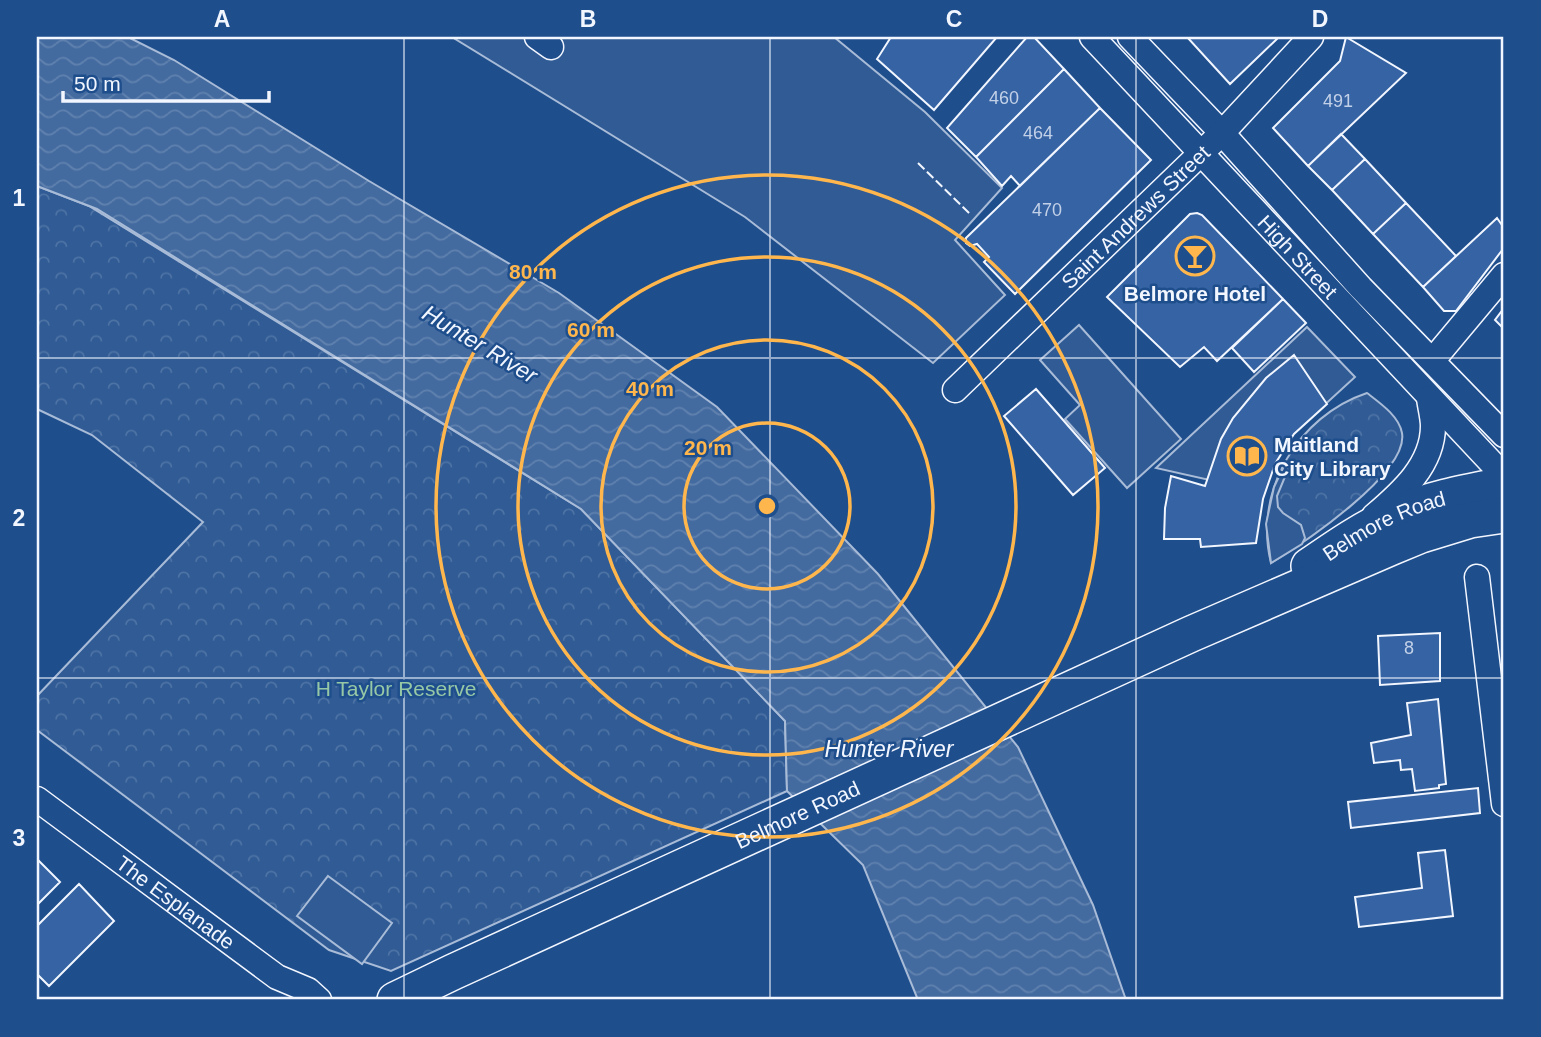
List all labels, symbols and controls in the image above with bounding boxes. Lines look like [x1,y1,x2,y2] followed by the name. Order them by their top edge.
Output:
[214,6,230,32] text: A
[580,6,596,32] text: B
[946,6,962,32] text: C
[1312,6,1328,32] text: D
[63,60,270,104] scale bar
[74,72,121,95] text: 50 m
[989,88,1019,108] house number: 460
[1323,91,1353,111] house number: 491
[1023,123,1053,143] house number: 464
[1056,140,1214,293] street label: Saint Andrews Street
[13,185,26,211] text: 1
[1032,200,1062,220] house number: 470
[1254,210,1342,303] street label: High Street
[1174,235,1216,277] bar icon: Belmore Hotel
[509,260,557,283] text: 80 m
[1124,282,1266,305] place label: Belmore Hotel
[418,300,543,389] water label: Hunter River
[567,318,615,341] text: 60 m
[626,377,674,400] text: 40 m
[1274,433,1391,480] place label: Maitland City Library
[1226,435,1268,477] library icon: Maitland City Library
[684,436,732,459] text: 20 m
[1318,486,1448,565] street label: Belmore Road
[755,494,779,518] centre of rings
[13,505,25,531] text: 2
[1404,638,1414,658] house number: 8
[316,677,476,700] park label: H Taylor Reserve
[824,736,955,762] water label: Hunter River
[731,776,863,853] street label: Belmore Road
[13,825,25,851] text: 3
[112,851,240,953] street label: The Esplanade

